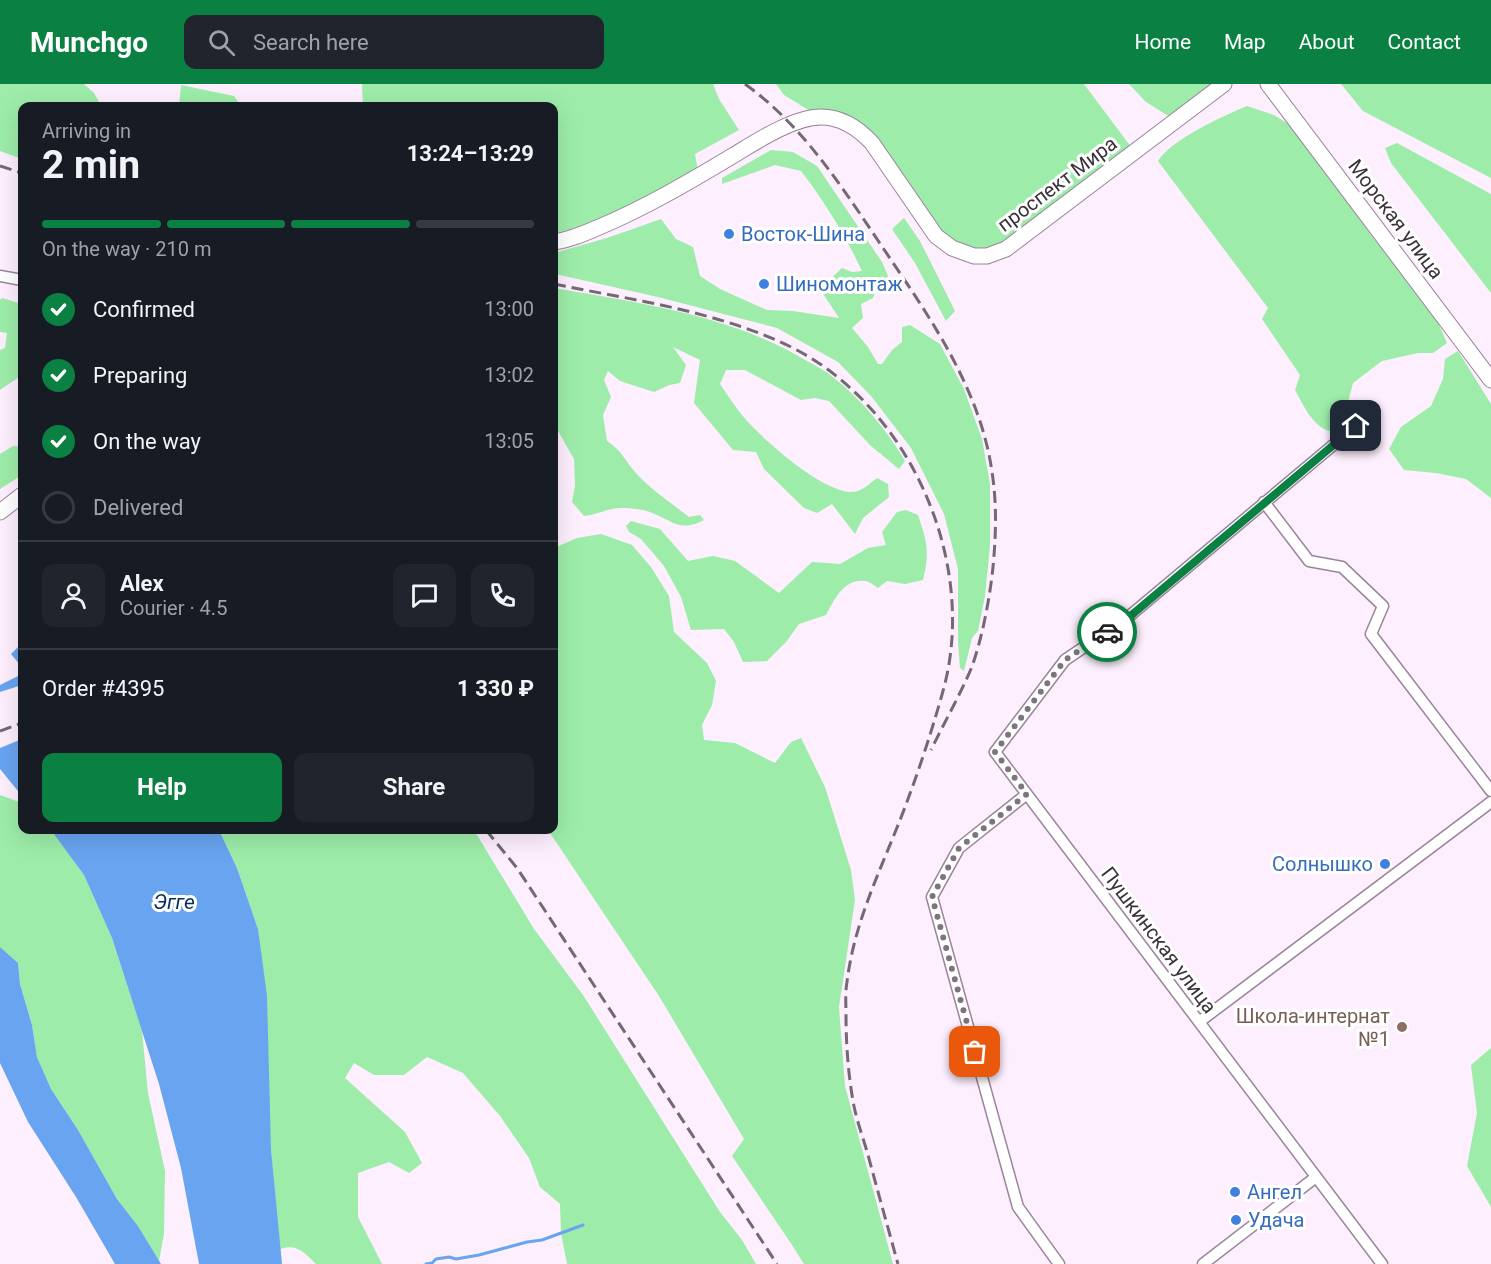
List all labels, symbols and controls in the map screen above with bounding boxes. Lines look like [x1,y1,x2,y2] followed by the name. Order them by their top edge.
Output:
[184,15,604,69] search box
[30,26,148,59] text: Munchgo
[205,26,238,59] icon: search
[253,30,369,55] text: Search here
[1135,30,1191,54] text: Home
[1224,30,1266,54] text: Map
[1299,30,1355,54] text: About
[1388,30,1461,54] text: Contact
[42,119,131,143] text: Arriving in
[993,131,1121,237] street label: проспект Мира
[407,141,534,166] text: 13:24–13:29
[42,142,140,188] text: 2 min
[1343,155,1449,283] street label: Морская улица
[741,222,865,246] place label: Восток-Шина
[722,227,736,241] marker: Восток-Шина
[42,237,211,261] text: On the way · 210 m
[776,272,903,296] place label: Шиномонтаж
[757,277,771,291] marker: Шиномонтаж
[42,293,75,326] icon: check
[93,297,195,322] text: Confirmed
[484,297,534,321] text: 13:00
[42,359,75,392] icon: check
[93,363,187,388] text: Preparing
[484,363,534,387] text: 13:02
[1330,400,1381,451] pin
[1339,409,1372,442] icon: home
[42,425,75,458] icon: check
[93,429,201,454] text: On the way
[484,429,534,453] text: 13:05
[93,495,183,520] text: Delivered
[42,564,105,627] button: person
[393,564,456,627] button: chat
[471,564,534,627] button: phone
[120,571,164,596] text: Alex
[120,596,227,620] text: Courier · 4.5
[1077,602,1137,662] courier
[1091,616,1124,649] icon: car
[42,676,164,701] text: Order #4395
[457,676,534,701] text: 1 330 ₽
[42,753,282,822] button: Help
[294,753,534,822] button: Share
[1272,852,1373,876] place label: Солнышко
[1378,857,1392,871] marker: Солнышко
[1096,862,1222,1018] street label: Пушкинская улица
[153,890,195,914] water label: Эгге
[1236,1004,1390,1051] place label: Школа-интернат №1
[1395,1020,1409,1034] marker: Школа-интернат №1
[949,1026,1000,1077] pin
[958,1035,991,1068] icon: bag
[1247,1180,1302,1204] place label: Ангел
[1228,1185,1242,1199] marker: Ангел
[1248,1208,1304,1232] place label: Удача
[1229,1213,1243,1227] marker: Удача

